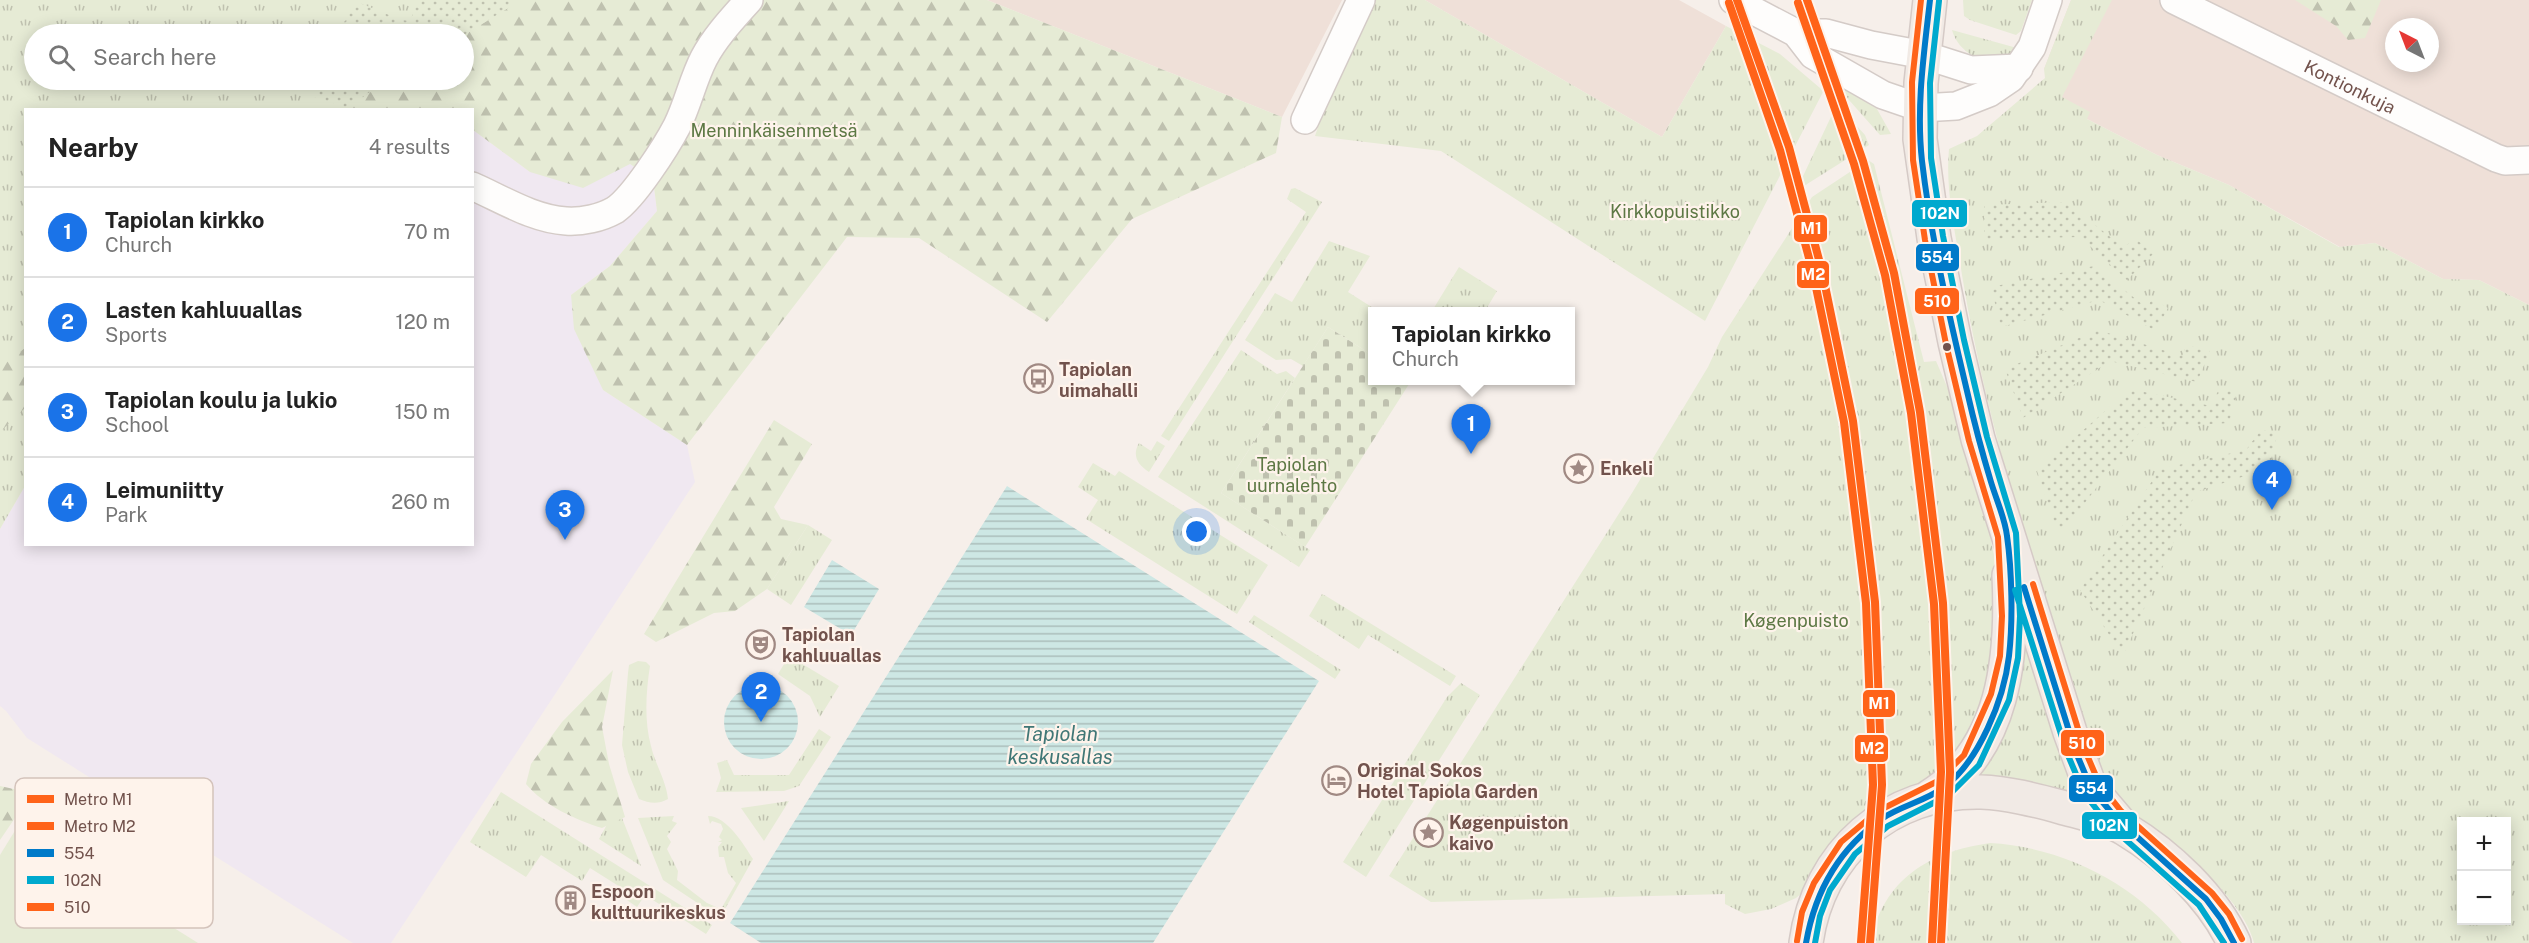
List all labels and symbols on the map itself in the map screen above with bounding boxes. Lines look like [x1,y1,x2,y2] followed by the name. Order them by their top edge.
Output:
[2385,18,2439,72] north arrow
[2301,55,2399,118] street label: Kontionkuja
[690,120,858,141] park label: Menninkäisenmetsä
[1911,199,1968,228] line badge: 102N
[1610,201,1740,222] park label: Kirkkopuistikko
[1920,204,1960,223] text: 102N
[1793,214,1828,243] line badge: M1
[1800,219,1822,238] text: M1
[1915,243,1960,272] line badge: 554
[1921,248,1954,267] text: 554
[1796,260,1830,289] line badge: M2
[1801,265,1825,284] text: M2
[1914,287,1960,315] line badge: 510
[1923,292,1951,311] text: 510
[1941,341,1953,353] unlabelled marker
[1059,359,1138,401] place label: Tapiolan uimahalli
[1022,363,1054,395] bus stop icon: Tapiolan uimahalli
[1452,404,1490,454] pin: 1
[1563,452,1595,484] place icon: Enkeli
[1247,454,1337,496] park label: Tapiolan uurnalehto
[1600,458,1653,479] place label: Enkeli
[2252,460,2292,510] pin: 4
[546,490,584,540] pin: 3
[1182,517,1211,546] your location
[1743,610,1849,631] park label: Køgenpuisto
[782,624,881,666] place label: Tapiolan kahluuallas
[745,628,777,660] theatre icon: Tapiolan kahluuallas
[742,672,780,722] pin: 2
[1862,689,1896,718] line badge: M1
[1868,694,1890,713] text: M1
[1008,722,1113,769] water label: Tapiolan keskusallas
[2060,729,2105,757] line badge: 510
[1854,734,1889,763] line badge: M2
[2068,734,2096,753] text: 510
[1860,739,1884,758] text: M2
[1357,760,1538,802] place label: Original Sokos Hotel Tapiola Garden
[1320,764,1352,796] hotel icon: Original Sokos Hotel Tapiola Garden
[2068,774,2114,803] line badge: 554
[15,778,213,928] legend
[2075,779,2108,798] text: 554
[64,790,133,809] text: Metro M1
[2081,811,2138,840] line badge: 102N
[1449,812,1568,854] place label: Køgenpuiston kaivo
[1412,816,1444,848] place icon: Køgenpuiston kaivo
[2089,816,2129,835] text: 102N
[64,817,136,836] text: Metro M2
[64,844,95,863] text: 554
[64,871,102,890] text: 102N
[591,881,726,923] place label: Espoon kulttuurikeskus
[554,885,586,917] building icon: Espoon kulttuurikeskus
[64,898,91,917] text: 510

